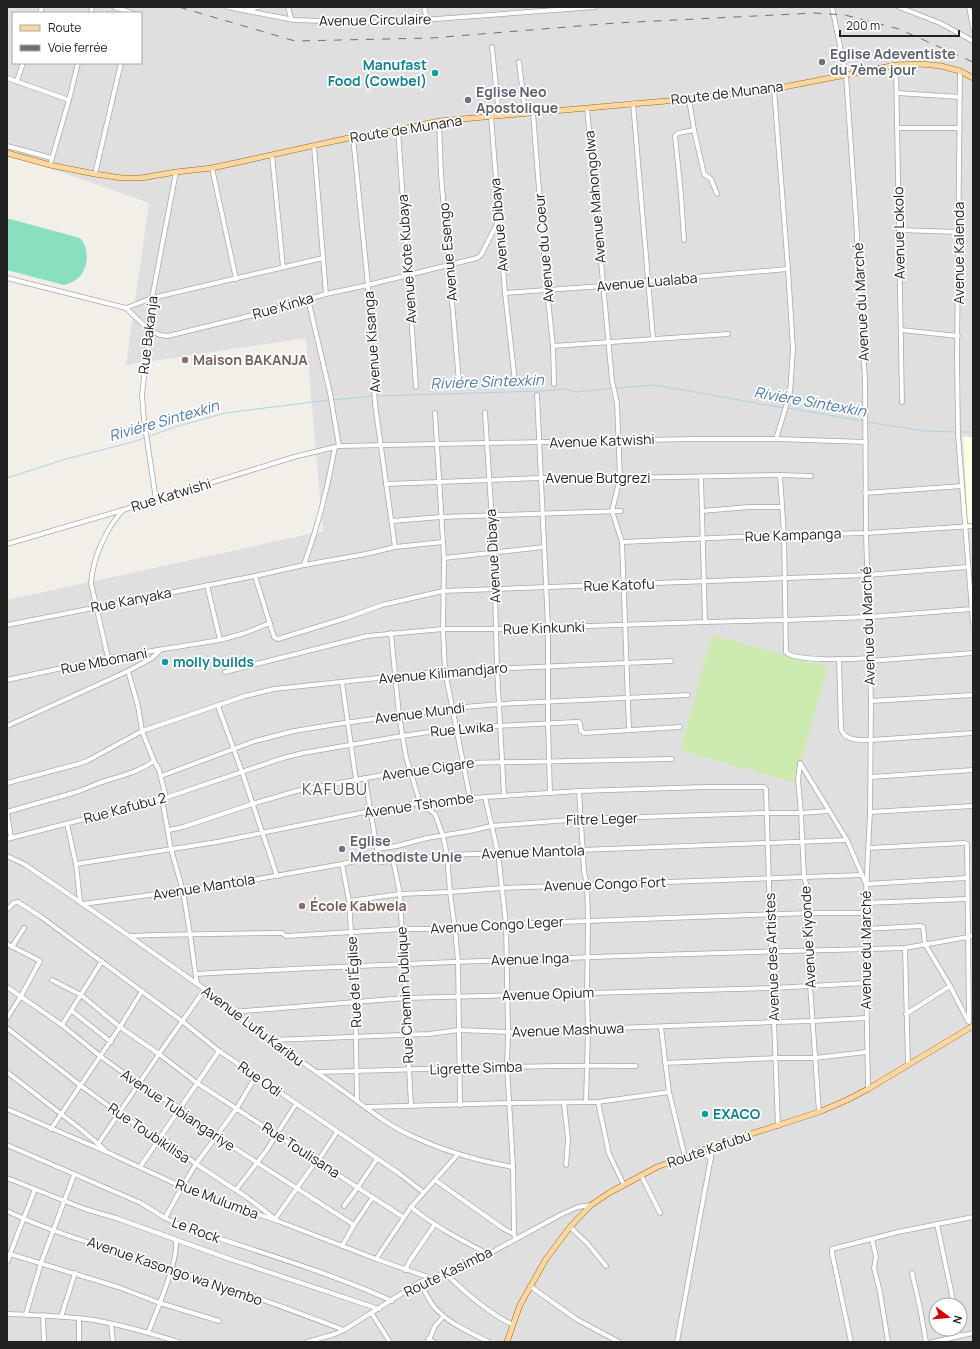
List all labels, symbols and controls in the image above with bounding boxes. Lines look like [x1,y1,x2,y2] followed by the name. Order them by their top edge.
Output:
[319,9,431,30] street label: Avenue Circulaire
[12,12,142,64] legend
[840,12,959,38] scale bar
[846,17,880,34] text: 200 m
[48,19,81,36] text: Route
[48,39,108,56] text: Voie ferrée
[830,44,956,79] place label: Eglise Adeventiste du 7ème jour
[328,55,427,90] place label: Manufast Food (Cowbel)
[817,57,827,67] marker: Eglise Adeventiste du 7ème jour
[430,68,440,78] marker: Manufast Food (Cowbel)
[670,76,784,109] street label: Route de Munana
[476,82,558,117] place label: Eglise Neo Apostolique
[463,95,473,105] marker: Eglise Neo Apostolique
[348,110,463,147] street label: Route de Munana
[579,130,610,264] street label: Avenue Mahongolwa
[485,177,512,273] street label: Avenue Dibaya
[888,186,909,280] street label: Avenue Lokolo
[529,192,558,304] street label: Avenue du Coeur
[392,194,421,324] street label: Avenue Kote Kubaya
[434,202,461,302] street label: Avenue Esengo
[949,202,968,304] street label: Avenue Kalenda
[848,242,873,362] street label: Avenue du Marché
[596,268,698,295] street label: Avenue Lualaba
[250,288,316,323] street label: Rue Kinka
[358,291,385,393] street label: Avenue Kisanga
[133,295,162,375] street label: Rue Bakanja
[193,350,308,369] place label: Maison BAKANJA
[180,355,190,365] marker: Maison BAKANJA
[430,369,545,394] water label: Riviére Sintexkin
[752,381,869,422] water label: Riviére Sintexkin
[106,394,222,446] water label: Riviére Sintexkin
[549,429,655,452] street label: Avenue Katwishi
[545,468,651,487] street label: Avenue Butgrezi
[128,473,213,516] street label: Rue Katwishi
[481,509,504,603] street label: Avenue Dibaya
[744,523,842,546] street label: Rue Kampanga
[856,566,879,686] street label: Avenue du Marché
[583,574,655,595] street label: Rue Katofu
[89,582,173,617] street label: Rue Kanyaka
[503,617,585,638] street label: Rue Kinkunki
[59,643,149,678] street label: Rue Mbomani
[173,652,254,671] place label: molly builds
[160,657,170,667] marker: molly builds
[378,657,508,688] street label: Avenue Kilimandjaro
[374,698,466,727] street label: Avenue Mundi
[429,716,494,741] street label: Rue Lwika
[380,753,475,784] street label: Avenue Cigare
[302,778,368,800] district label: KAFUBU
[81,787,168,828] street label: Rue Kafubu 2
[363,787,475,822] street label: Avenue Tshombe
[566,808,638,829] street label: Filtre Leger
[350,831,462,866] place label: Eglise Methodiste Unie
[481,840,585,863] street label: Avenue Mantola
[337,844,347,854] marker: Eglise Methodiste Unie
[151,869,256,904] street label: Avenue Mantola
[543,872,667,895] street label: Avenue Congo Fort
[795,885,820,989] street label: Avenue Kiyonde
[856,891,875,1009] street label: Avenue du Marché
[760,893,783,1021] street label: Avenue des Artistes
[310,896,407,915] place label: École Kabwela
[297,901,307,911] marker: École Kabwela
[430,912,564,937] street label: Avenue Congo Leger
[391,926,418,1064] street label: Rue Chemin Publique
[342,936,365,1028] street label: Rue de l'Église
[490,948,569,969] street label: Avenue Inga
[198,981,308,1070] street label: Avenue Lufu Karibu
[501,982,595,1005] street label: Avenue Opium
[512,1018,624,1041] street label: Avenue Mashuwa
[429,1056,523,1079] street label: Ligrette Simba
[234,1057,286,1101] street label: Rue Odi
[117,1064,239,1155] street label: Avenue Tubiangariye
[104,1098,194,1167] street label: Rue Toubikilisa
[713,1104,761,1123] place label: EXACO
[700,1109,710,1119] marker: EXACO
[258,1117,344,1182] street label: Rue Toulisana
[664,1125,753,1172] street label: Route Kafubu
[173,1174,262,1223] street label: Rue Mulumba
[169,1212,224,1247] street label: Le Rock
[85,1232,265,1309] street label: Avenue Kasongo wa Nyembo
[400,1242,495,1301] street label: Route Kasimba
[928,1297,968,1337] north arrow
[950,1314,966,1326] text: N

